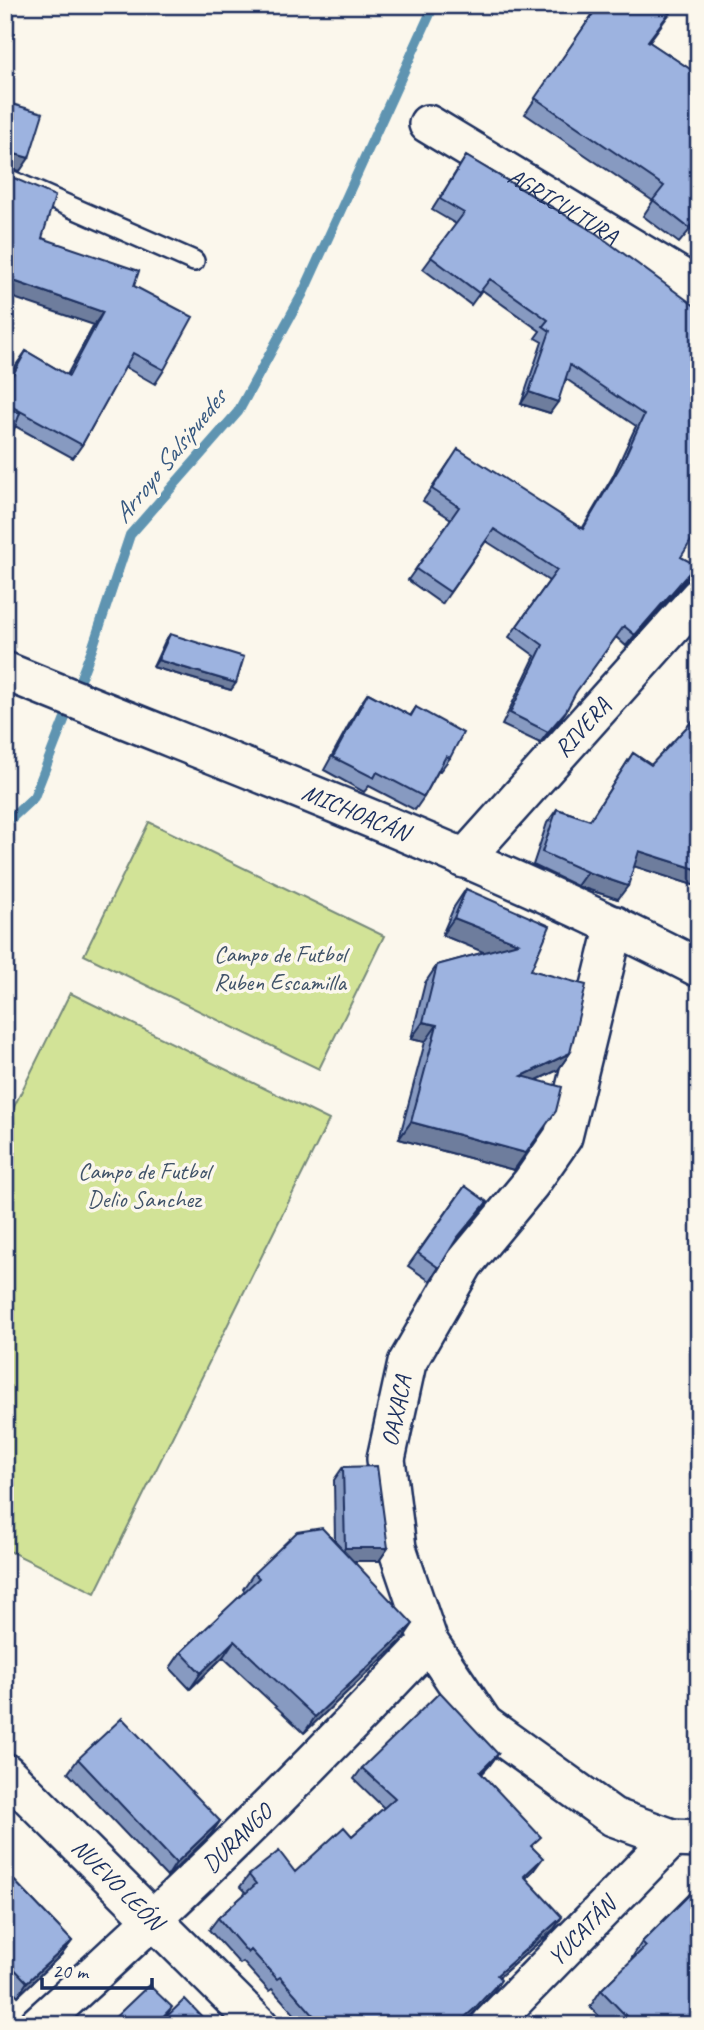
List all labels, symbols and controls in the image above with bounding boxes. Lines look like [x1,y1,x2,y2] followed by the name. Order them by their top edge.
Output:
[503,161,625,251] street label: AGRICULTURA
[106,380,236,530] water label: Arroyo Salsipuedes
[548,691,617,763] street label: RIVERA
[298,777,417,849] street label: MICHOACÁN
[214,939,350,997] park label: Campo de Futbol Ruben Escamilla
[78,1156,214,1214] park label: Campo de Futbol Delio Sanchez
[374,1372,418,1449] street label: OAXACA
[196,1795,280,1879] street label: DURANGO
[66,1832,172,1939] street label: NUEVO LEÓN
[541,1888,624,1972] street label: YUCATÁN
[42,1946,152,1990] scale bar
[52,1958,90,1984] text: 20 m

